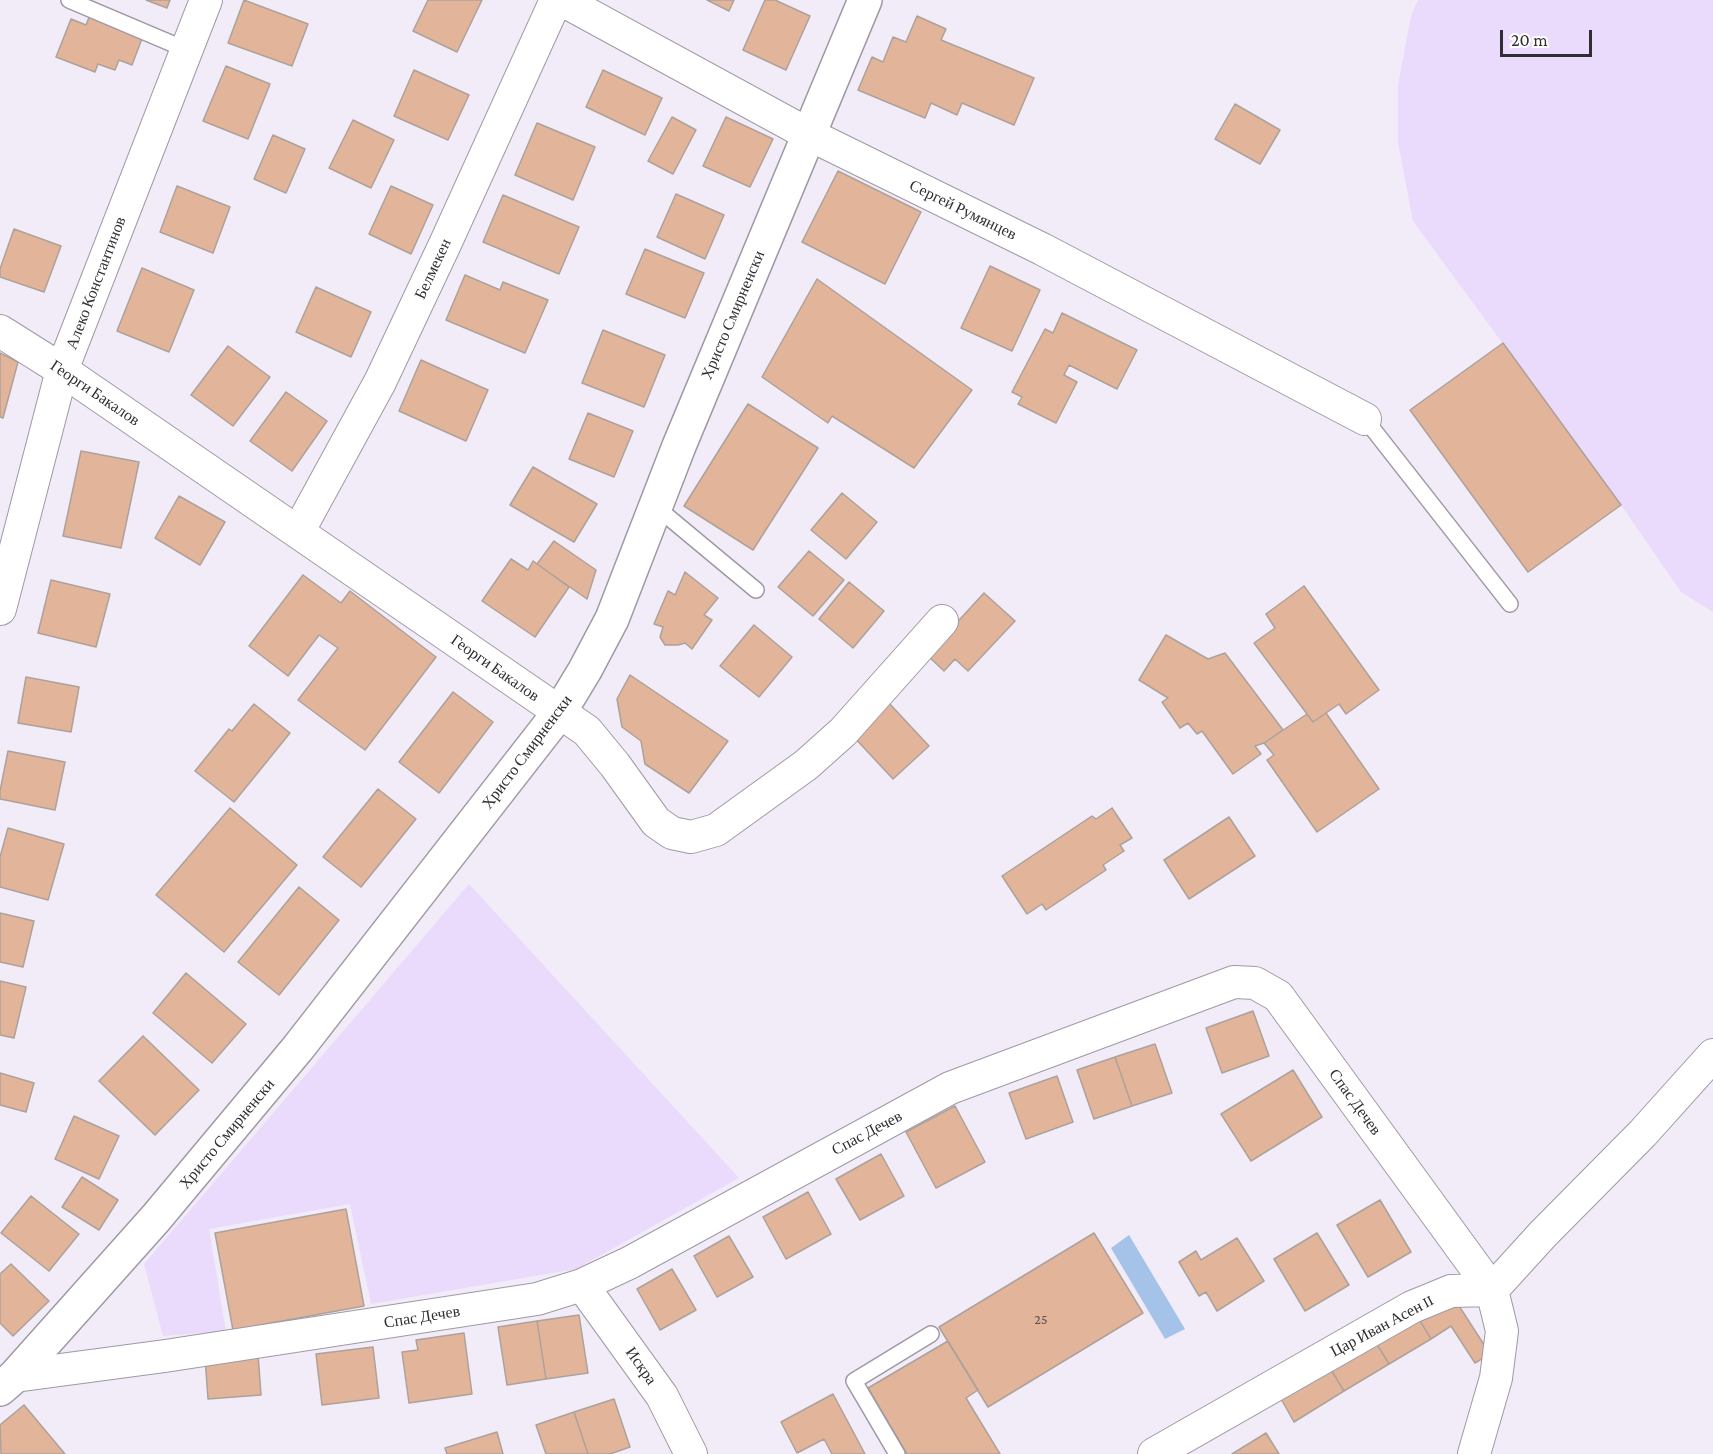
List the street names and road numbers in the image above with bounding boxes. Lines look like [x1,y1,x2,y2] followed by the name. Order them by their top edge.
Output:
[906,176,1020,244] street label: Сергей Румянцев
[62,214,130,352] street label: Алеко Константинов
[411,236,455,302] street label: Белмекен
[697,248,769,382] street label: Христо Смирненски
[47,356,143,430] street label: Георги Бакалов
[447,630,543,706] street label: Георги Бакалов
[478,691,576,813] street label: Христо Смирненски
[1325,1065,1385,1139] street label: Спас Дечев
[175,1075,279,1193] street label: Христо Смирненски
[829,1106,905,1160] street label: Спас Дечев
[1327,1291,1437,1361] street label: Цар Иван Асен II
[382,1301,462,1333] street label: Спас Дечев
[621,1343,661,1389] street label: Искра

